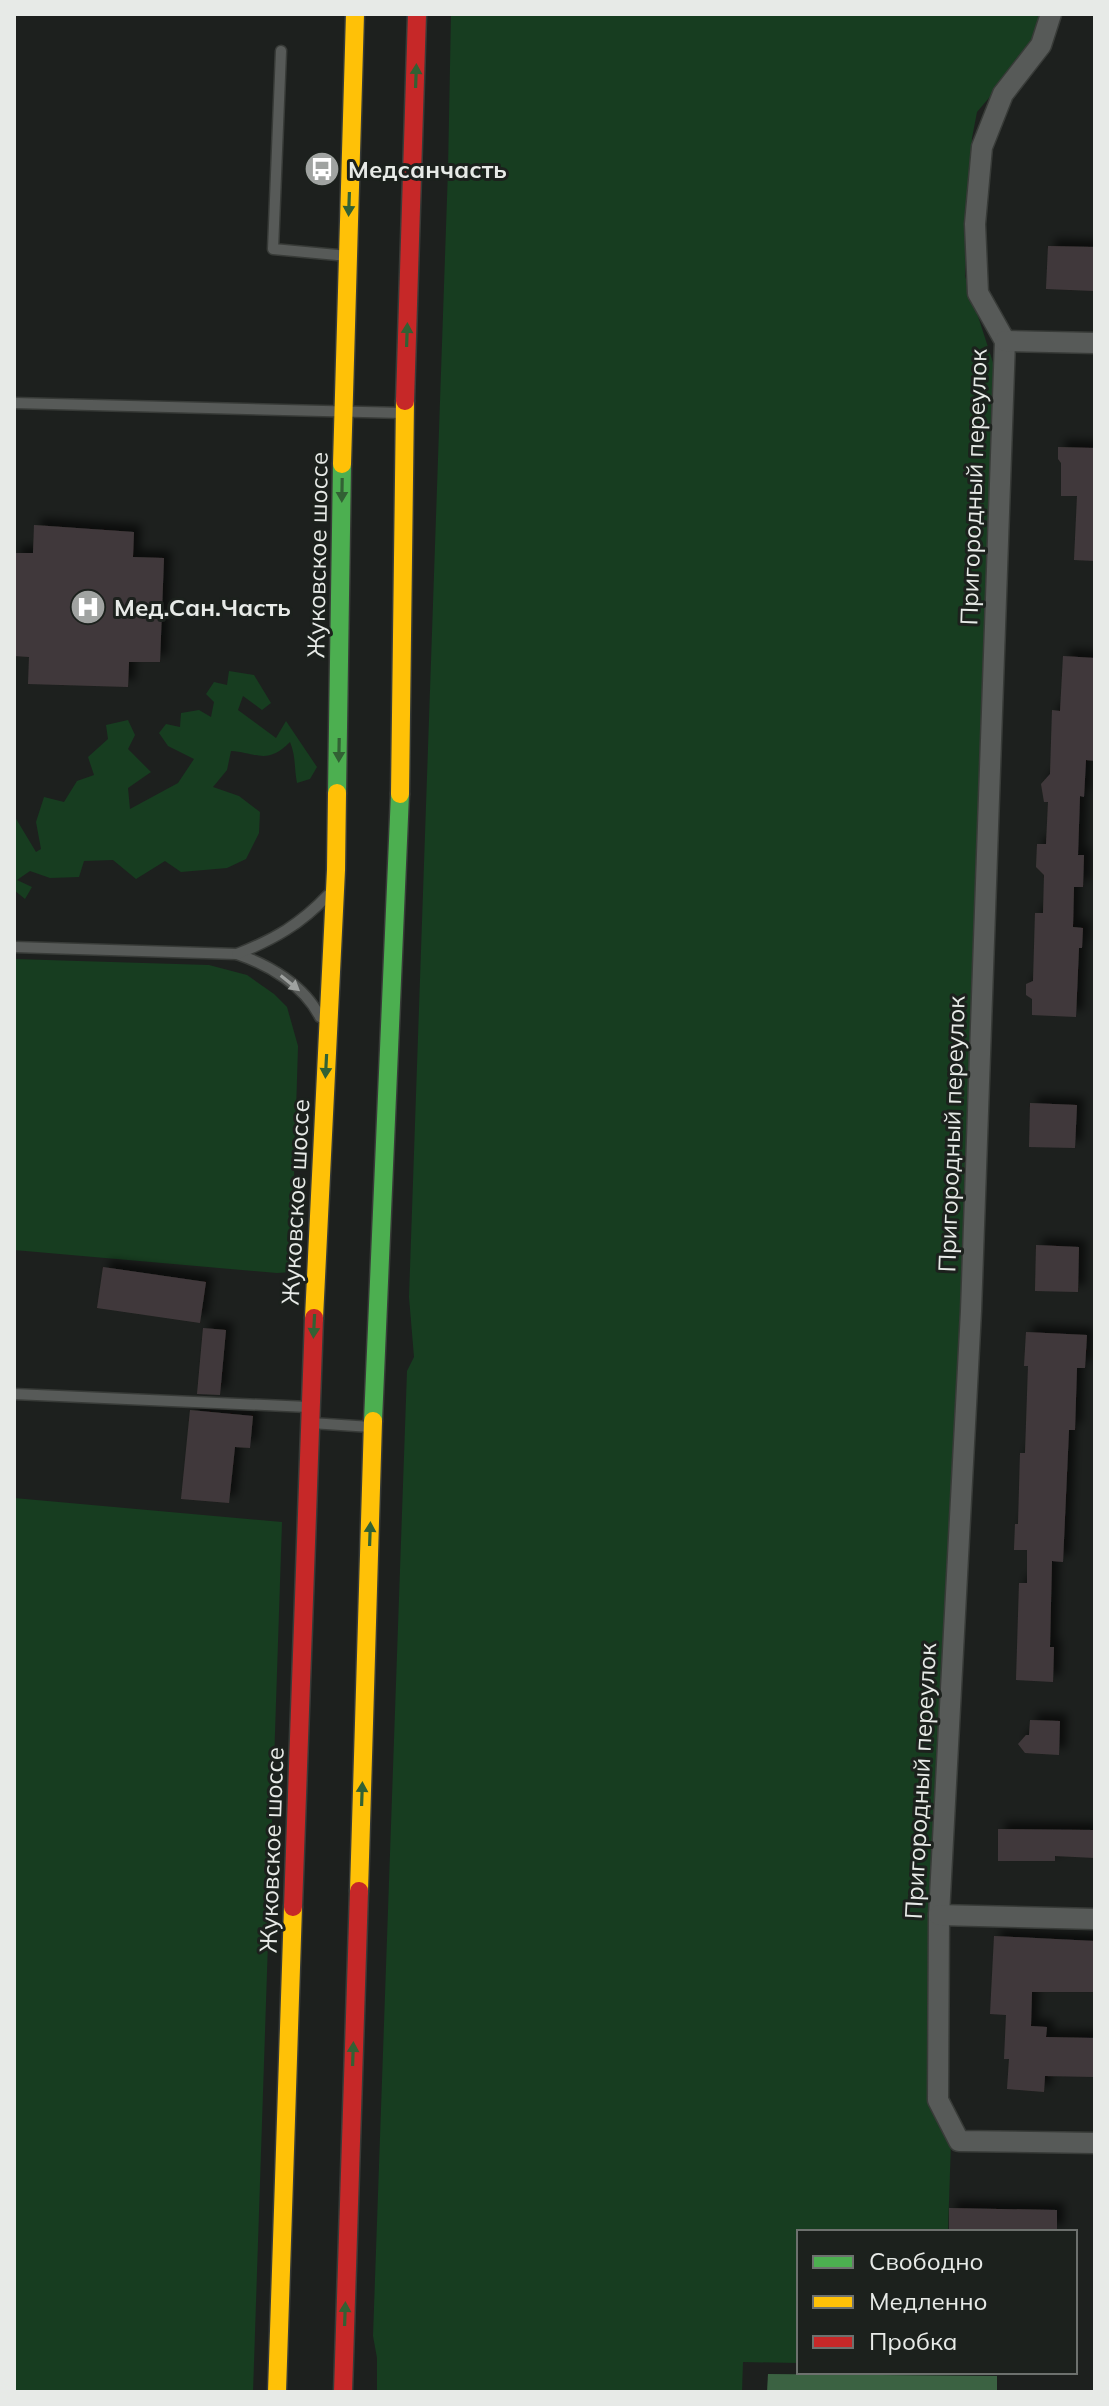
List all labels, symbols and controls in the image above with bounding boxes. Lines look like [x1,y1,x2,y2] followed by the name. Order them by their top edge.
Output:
[409,62,422,88] one-way arrow
[303,150,341,188] bus stop icon: Медсанчасть
[348,154,507,184] place label: Медсанчасть
[343,192,356,217] one-way arrow
[401,322,414,347] one-way arrow
[953,348,993,626] street label: Пригородный переулок
[300,452,334,658] street label: Жуковское шоссе
[336,478,348,503] one-way arrow
[69,588,107,626] hospital icon: Мед.Сан.Часть
[114,592,291,622] place label: Мед.Сан.Часть
[333,738,345,763] one-way arrow
[280,974,300,991] one-way arrow
[931,995,971,1273] street label: Пригородный переулок
[319,1054,332,1079] one-way arrow
[275,1098,315,1306] street label: Жуковское шоссе
[307,1314,320,1339] one-way arrow
[363,1521,376,1546] one-way arrow
[898,1642,942,1920] street label: Пригородный переулок
[252,1746,290,1954] street label: Жуковское шоссе
[355,1781,368,1806] one-way arrow
[347,2041,360,2066] one-way arrow
[797,2230,1077,2374] legend
[869,2246,984,2276] text: Свободно
[869,2286,988,2316] text: Медленно
[339,2301,352,2326] one-way arrow
[869,2326,957,2356] text: Пробка

